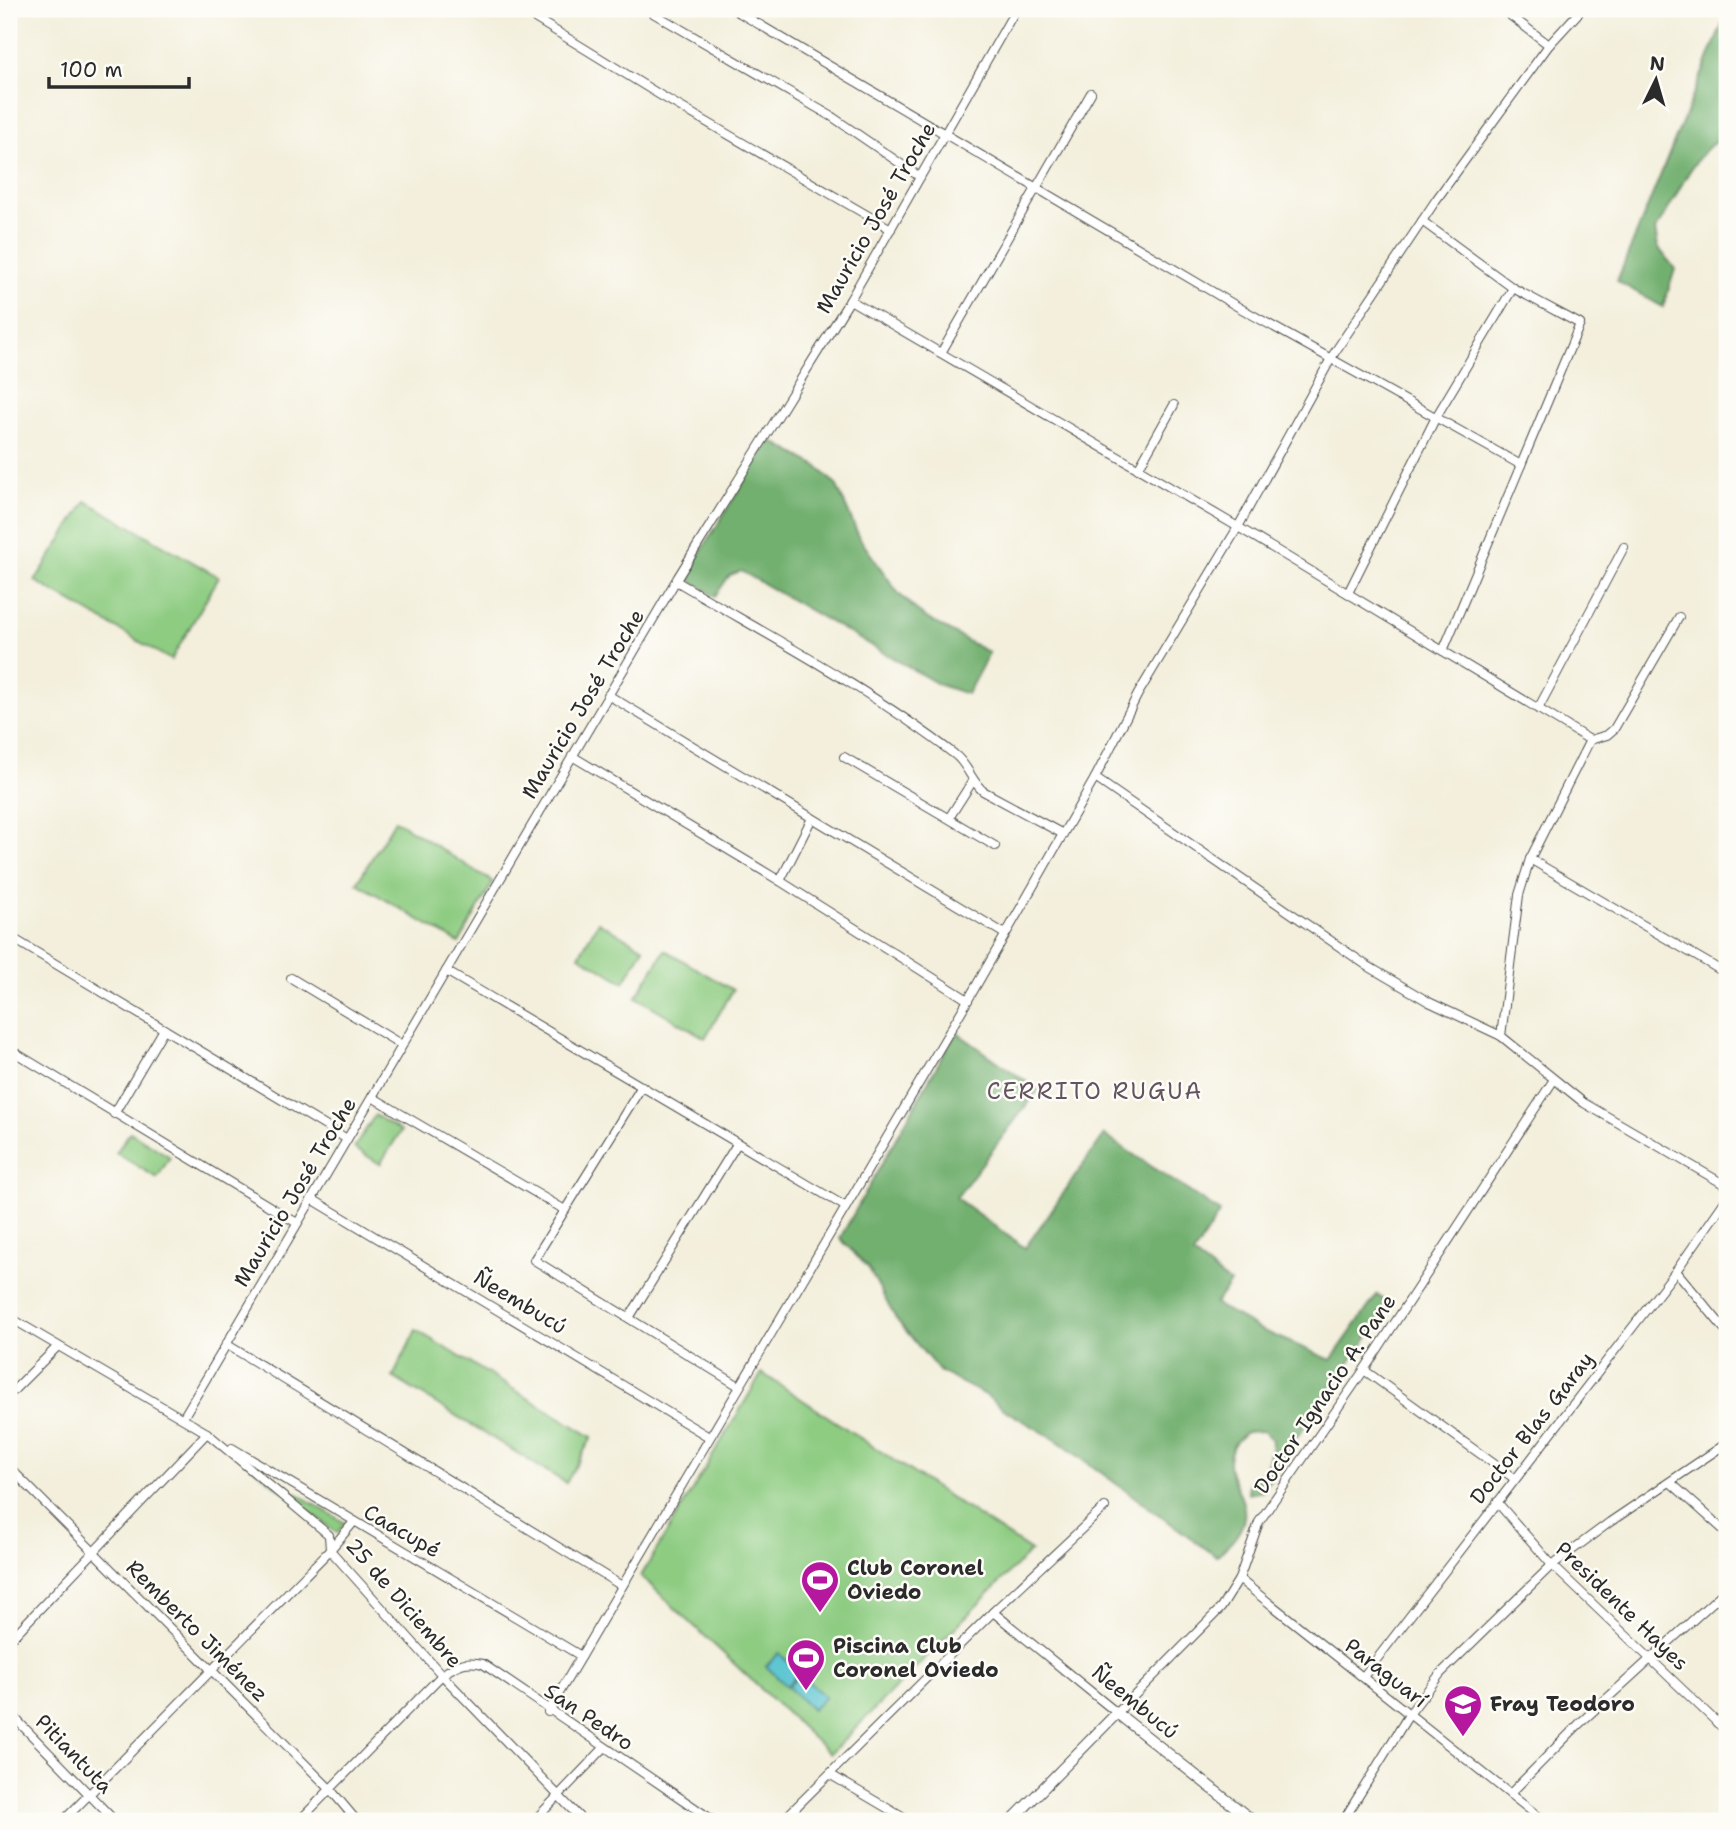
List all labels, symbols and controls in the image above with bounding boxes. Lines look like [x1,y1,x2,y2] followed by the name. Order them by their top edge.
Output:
[49,46,189,90] scale bar
[1620,46,1690,116] north arrow
[1649,50,1666,77] text: N
[60,56,123,84] text: 100 m
[810,117,942,319] street label: Mauricio José Troche
[515,604,651,804] street label: Mauricio José Troche
[987,1076,1203,1106] district label: CERRITO RUGUA
[227,1092,363,1292] street label: Mauricio José Troche
[468,1262,572,1341] street label: Ñeembucú
[1248,1289,1402,1499] street label: Doctor Ignacio A. Pane
[1464,1346,1600,1510] street label: Doctor Blas Garay
[358,1498,446,1564] street label: Caacupé
[340,1532,468,1674] street label: 25 de Diciembre
[1549,1535,1695,1677] street label: Presidente Hayes
[120,1554,274,1708] street label: Remberto Jiménez
[847,1554,984,1606] place label: Club Coronel Oviedo
[799,1559,841,1614] sports icon: Club Coronel Oviedo
[833,1632,999,1684] place label: Piscina Club Coronel Oviedo
[1339,1632,1433,1714] street label: Paraguarí
[785,1637,827,1692] sports icon: Piscina Club Coronel Oviedo
[1086,1658,1185,1746] street label: Ñeembucú
[539,1677,639,1757] street label: San Pedro
[1442,1683,1484,1738] school or university icon: Fray Teodoro
[1490,1690,1635,1718] place label: Fray Teodoro
[29,1708,119,1800] street label: Pitiantuta

